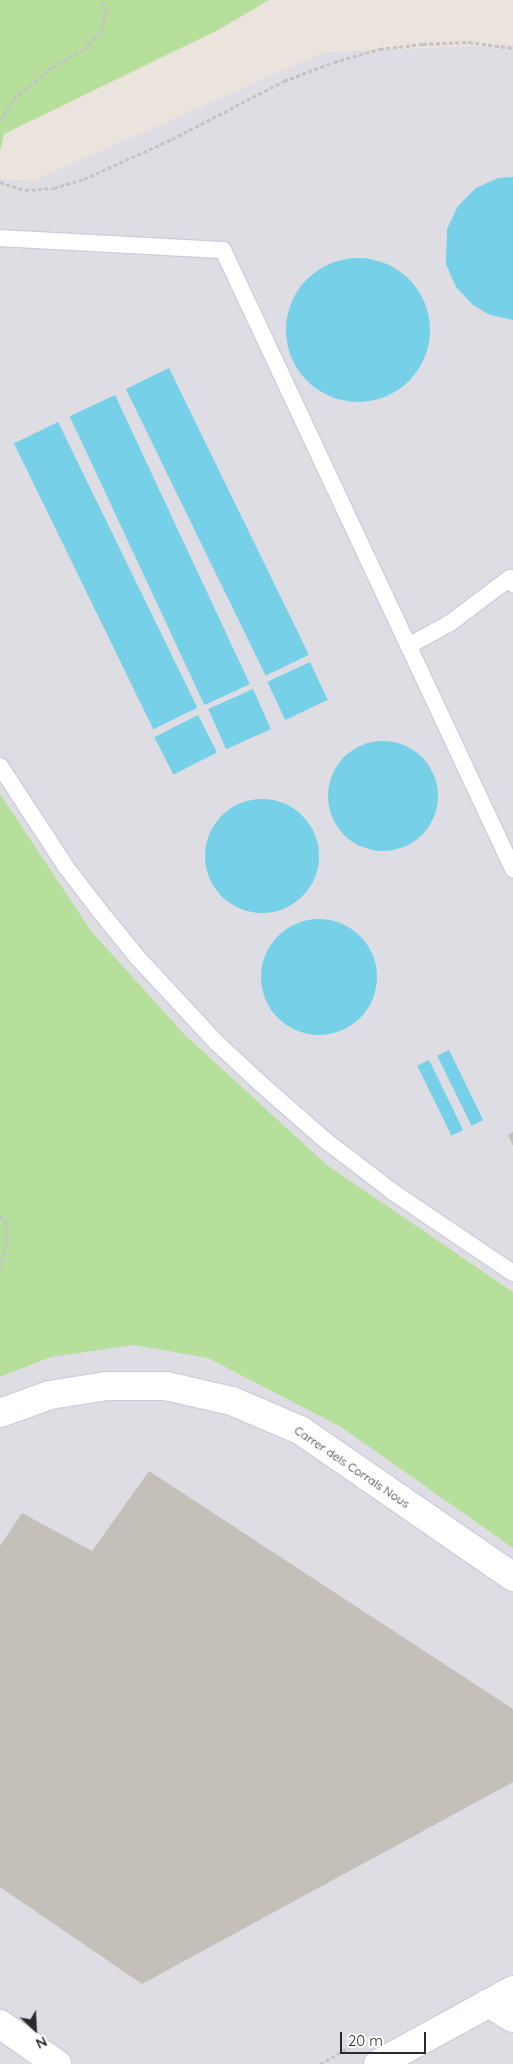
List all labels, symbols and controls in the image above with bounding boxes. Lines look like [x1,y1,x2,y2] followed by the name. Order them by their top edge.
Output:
[292,1423,412,1511] street label: Carrer dels Corrals Nous
[10,2004,60,2054] north arrow
[343,2022,429,2054] scale bar
[348,2031,383,2050] text: 20 m
[33,2032,50,2053] text: N

